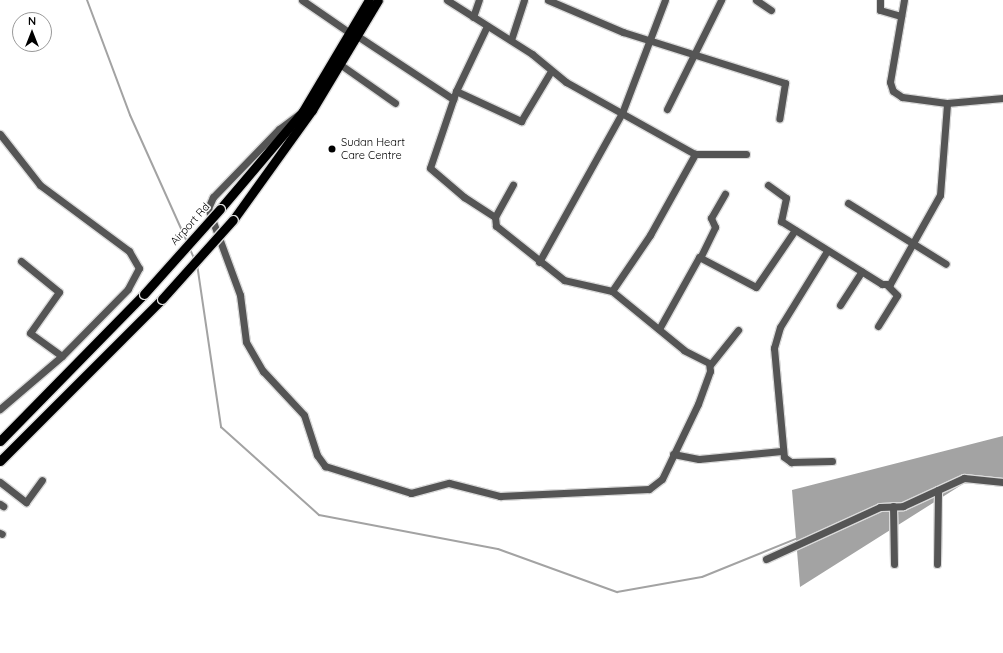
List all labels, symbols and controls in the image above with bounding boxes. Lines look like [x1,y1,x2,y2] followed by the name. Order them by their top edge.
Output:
[12,12,52,52] north arrow
[28,14,36,28] text: N
[341,136,405,162] place label: Sudan Heart Care Centre
[326,143,338,155] marker: Sudan Heart Care Centre
[168,200,212,248] street label: Airport Rd

